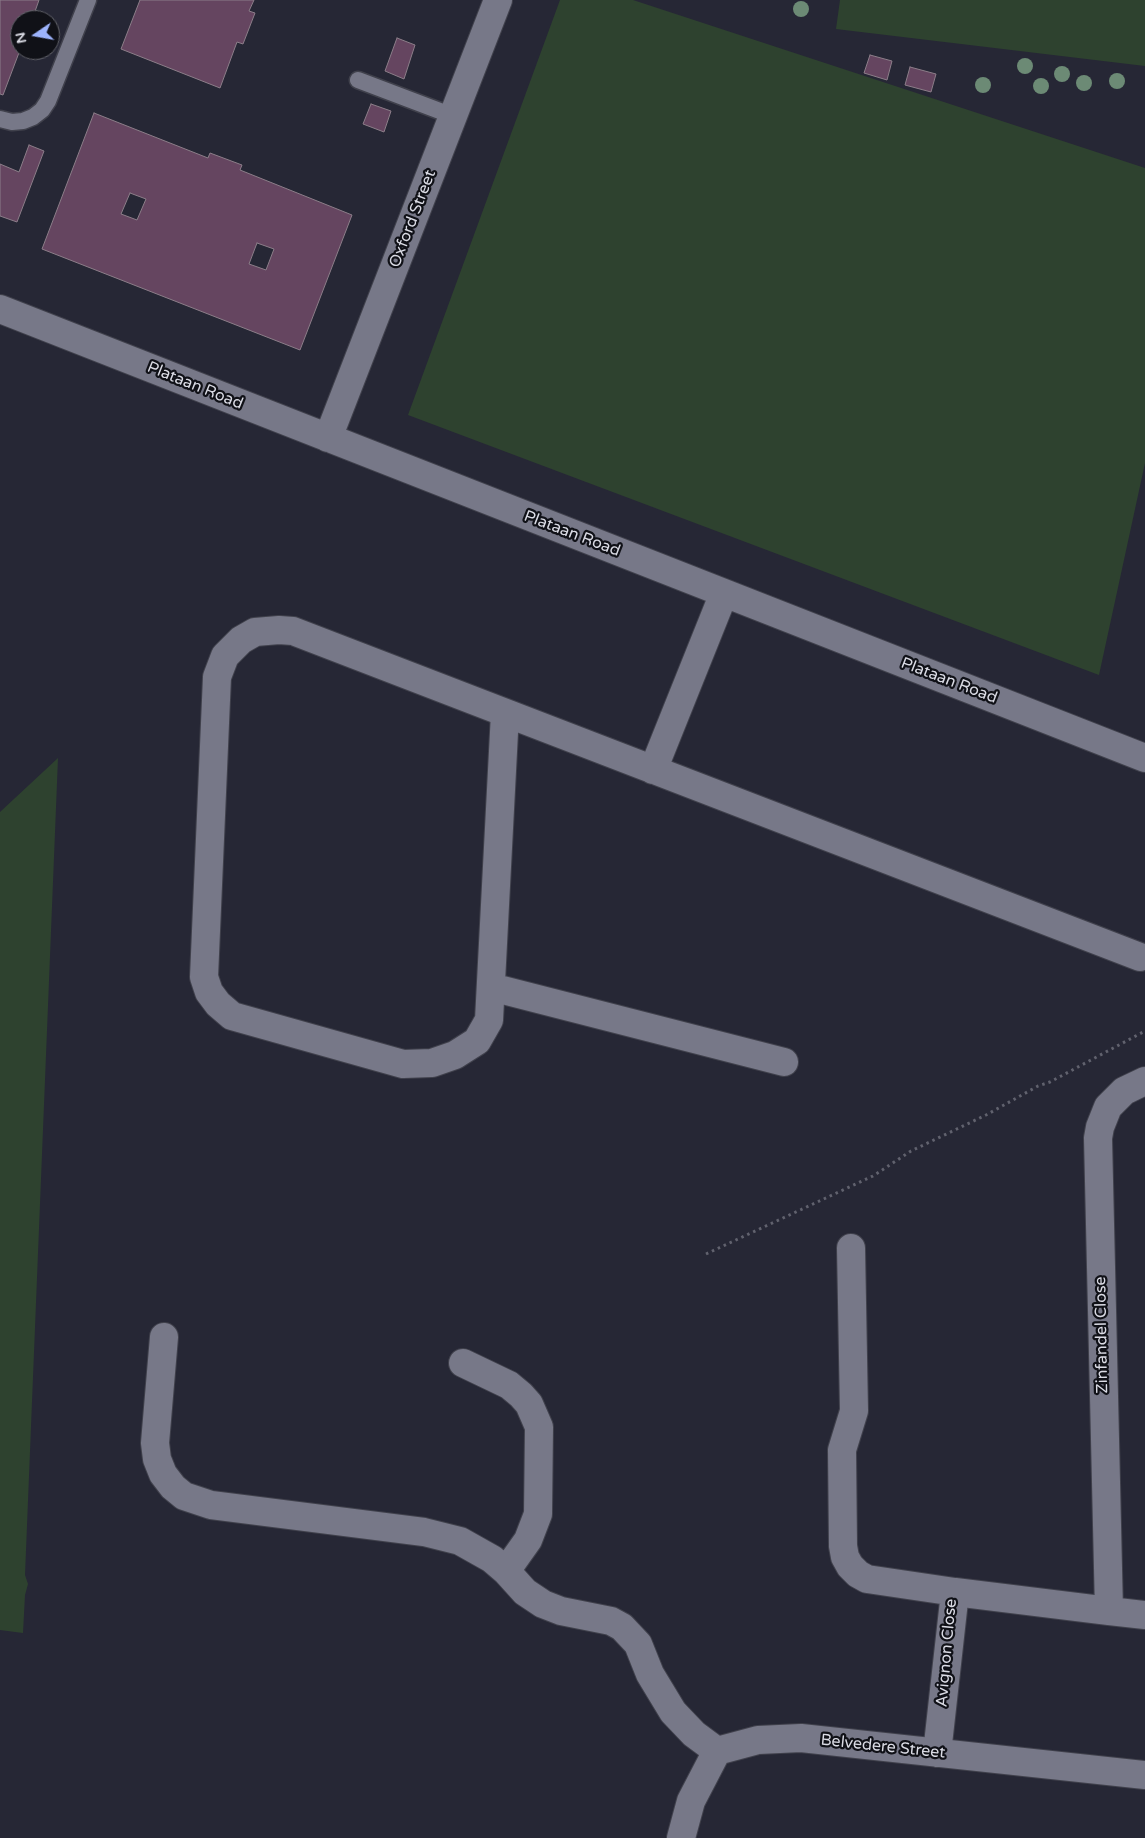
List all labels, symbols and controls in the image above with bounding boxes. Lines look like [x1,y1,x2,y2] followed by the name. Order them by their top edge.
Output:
[10,10,60,60] north arrow
[11,31,30,45] text: N
[386,167,440,271] street label: Oxford Street
[144,358,246,414] street label: Plataan Road
[521,507,623,561] street label: Plataan Road
[898,654,1000,708] street label: Plataan Road
[1091,1276,1113,1394] street label: Zinfandel Close
[933,1598,961,1708] street label: Avignon Close
[820,1731,946,1763] street label: Belvedere Street

